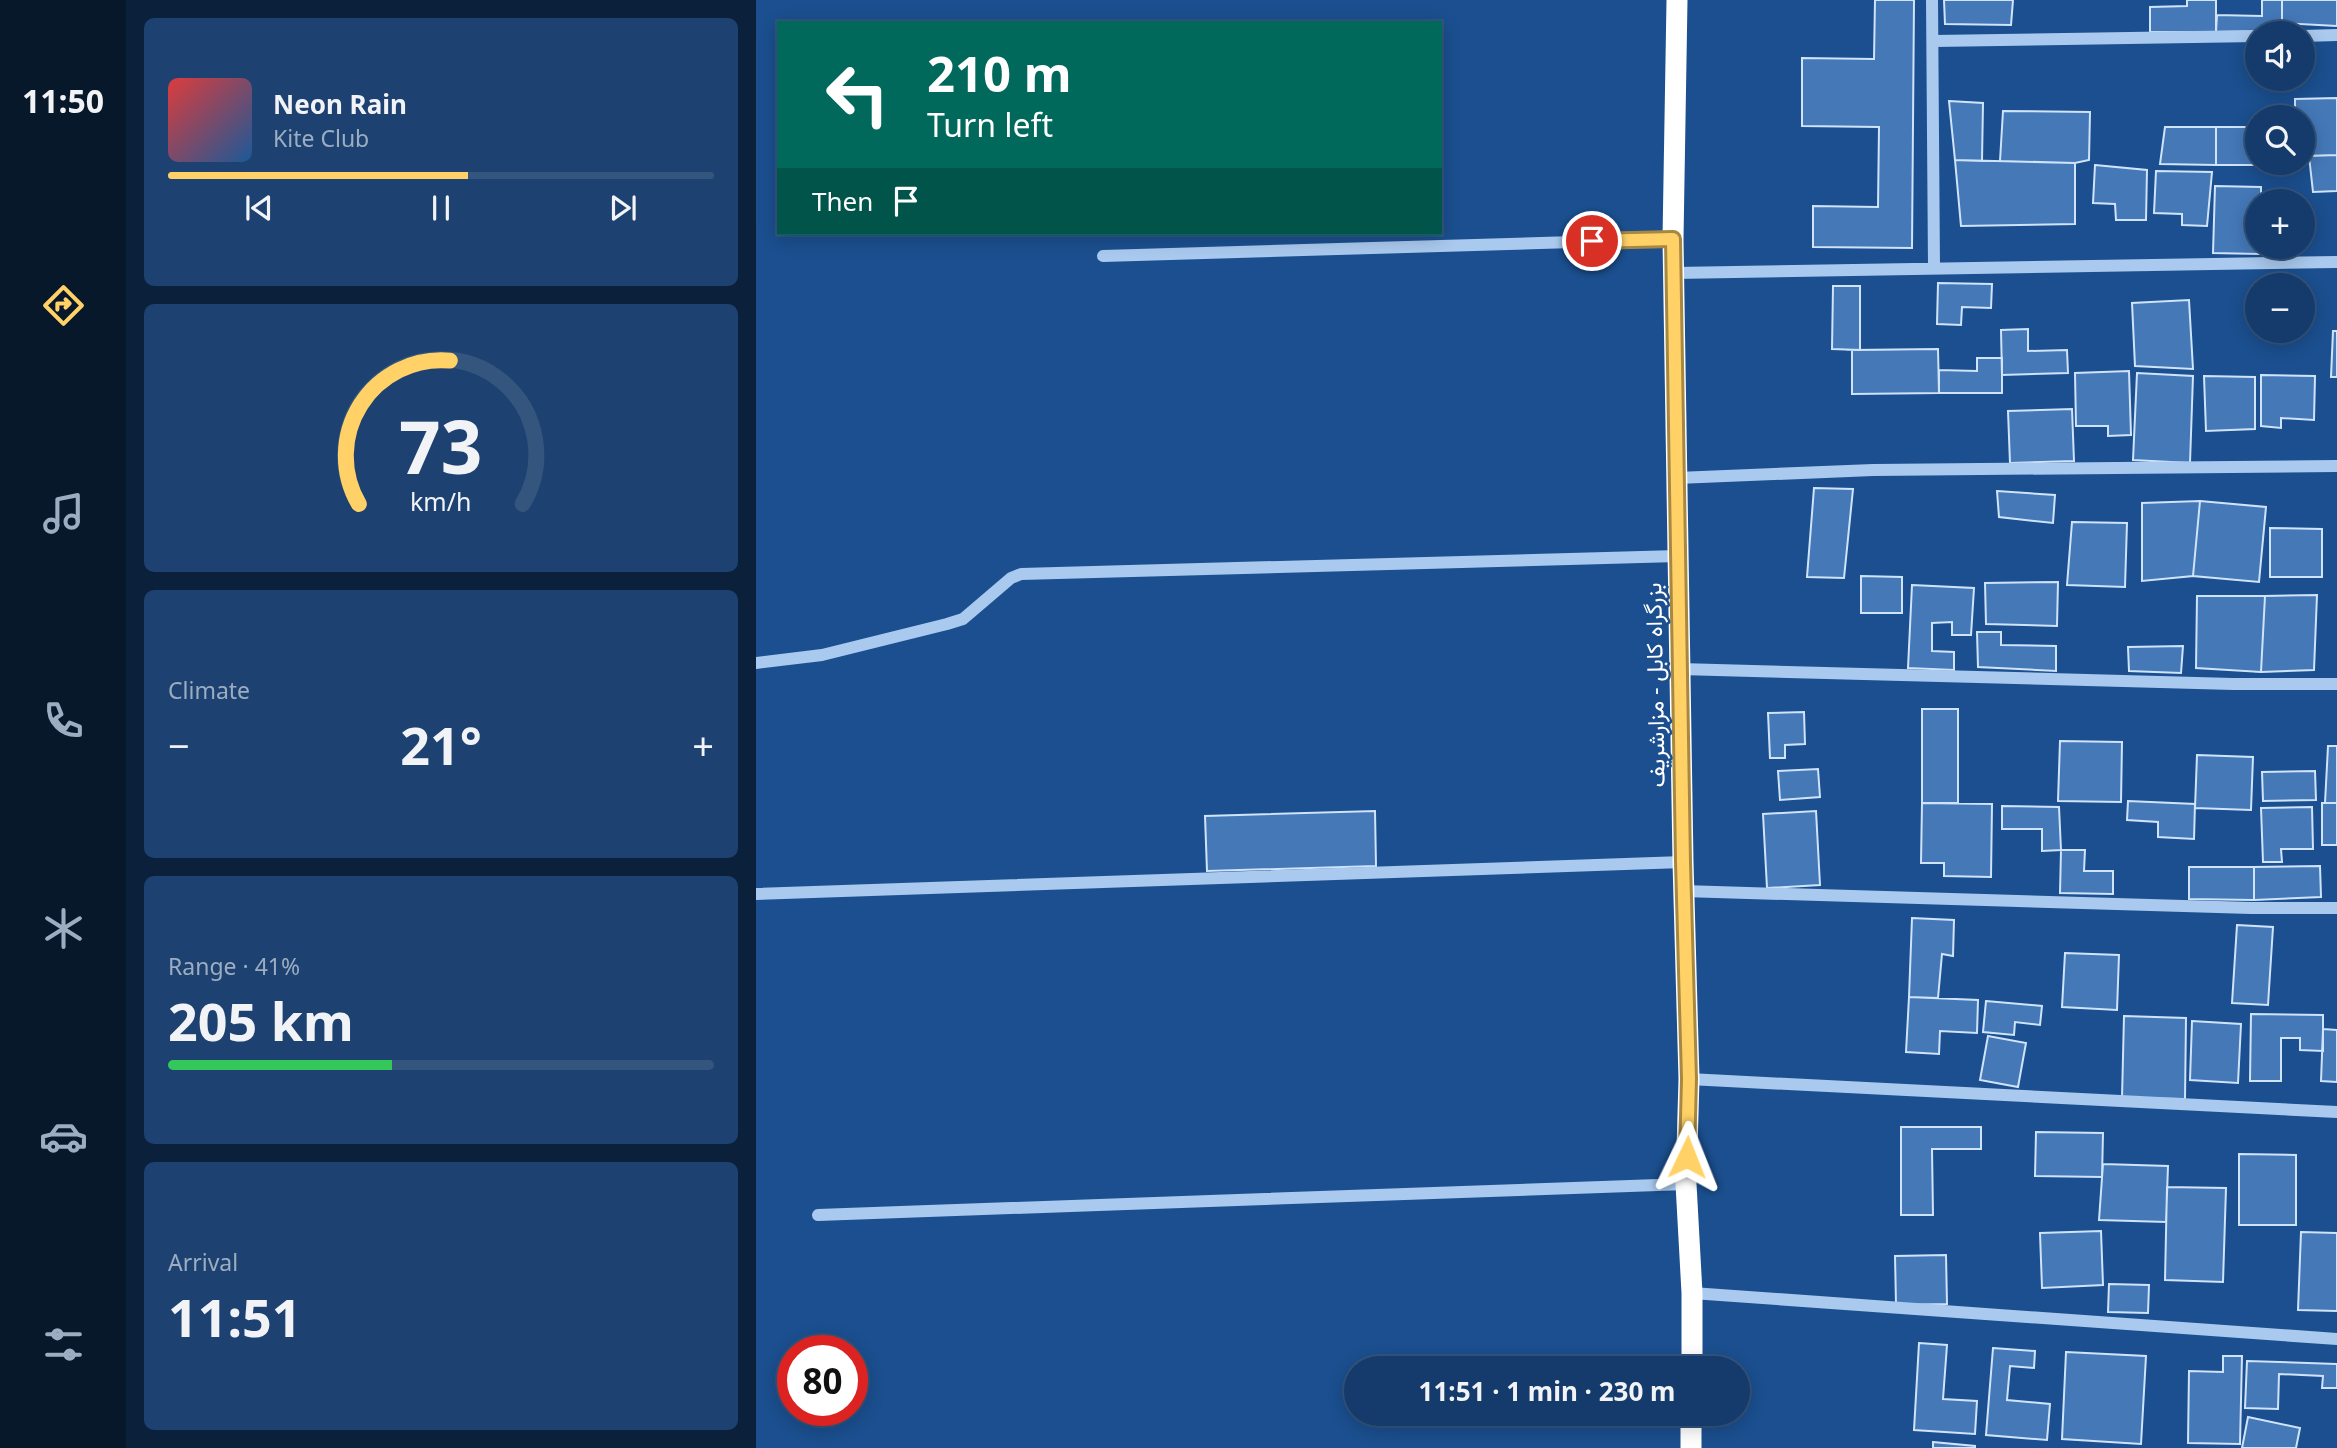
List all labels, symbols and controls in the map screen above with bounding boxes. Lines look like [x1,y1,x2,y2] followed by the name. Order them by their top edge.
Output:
[2245,21,2315,343] map controls
[2245,21,2315,91] button: sound
[927,40,1072,106] text: 210 m
[812,49,903,140] icon: left
[22,79,104,122] text: 11:50
[273,86,407,122] text: Neon Rain
[927,103,1053,146] text: Turn left
[2245,105,2315,175] button: search
[273,122,369,154] text: Kite Club
[887,182,925,220] icon: arrive
[812,183,873,219] text: Then
[240,189,278,227] icon: previous
[422,189,460,227] icon: pause
[604,189,642,227] icon: next
[2245,189,2315,259] button: +
[1562,211,1622,271] pin
[1573,222,1611,260] icon: arrive
[2245,273,2315,343] button: −
[39,281,88,330] icon: directions
[399,396,483,495] text: 73
[410,484,472,518] text: km/h
[39,489,88,538] icon: music
[1636,582,1672,788] street label: بزرگراه کابل - مزارشریف
[168,674,250,706] text: Climate
[39,696,88,745] icon: phone
[400,709,482,780] text: 21°
[168,719,190,771] text: −
[692,719,714,771] text: +
[39,904,88,953] icon: climate
[168,950,300,982] text: Range · 41%
[168,985,354,1056] text: 205 km
[39,1112,88,1161] icon: car
[1650,1120,1724,1194] position arrow
[168,1246,238,1278] text: Arrival
[168,1281,302,1352] text: 11:51
[39,1320,88,1369] icon: filters
[777,1335,868,1426] speed limit sign: 80
[1419,1373,1675,1409] text: 11:51 · 1 min · 230 m

